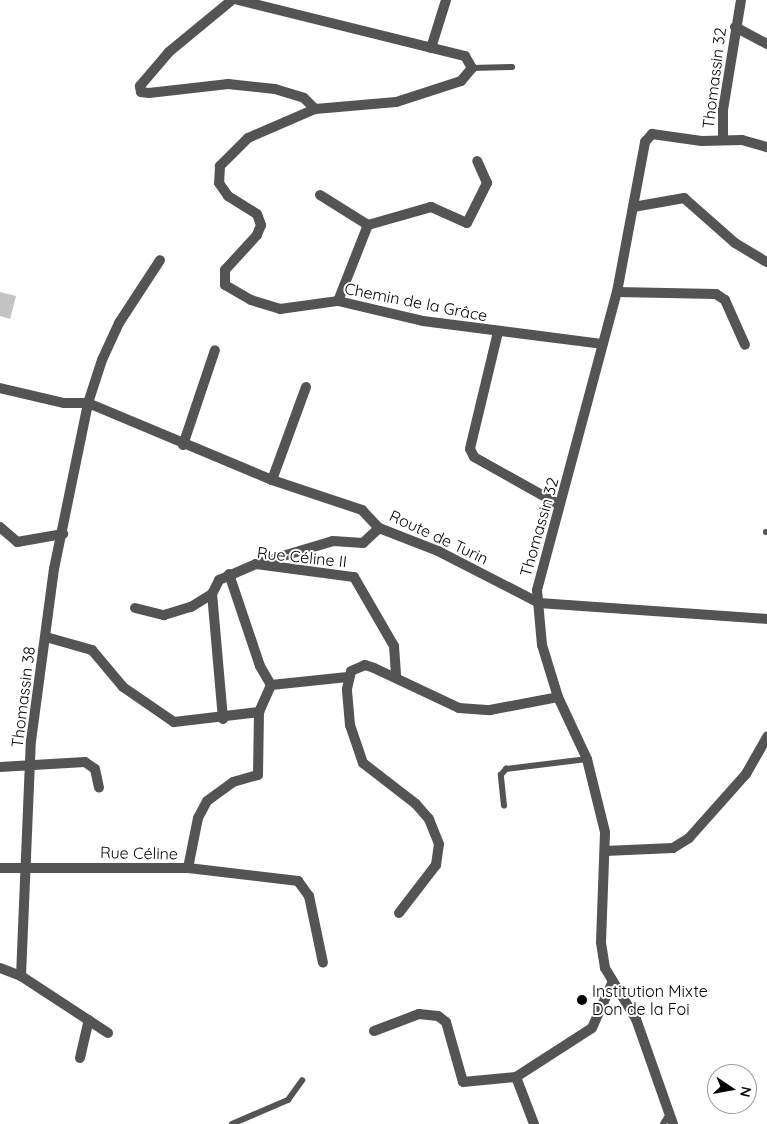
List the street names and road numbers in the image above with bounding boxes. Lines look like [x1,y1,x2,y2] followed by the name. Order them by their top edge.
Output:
[698,26,730,130] street label: Thomassin 32
[343,279,489,325] street label: Chemin de la Grâce
[516,475,562,579] street label: Thomassin 32
[386,506,492,568] street label: Route de Turin
[256,543,348,571] street label: Rue Céline II
[7,645,39,749] street label: Thomassin 38
[100,843,178,863] street label: Rue Céline

